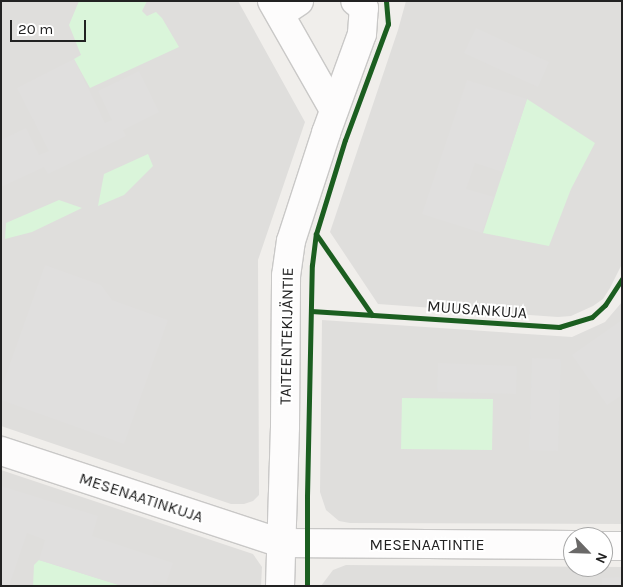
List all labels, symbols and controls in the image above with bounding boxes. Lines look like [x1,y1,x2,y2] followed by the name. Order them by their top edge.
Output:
[12,10,89,42] scale bar
[18,20,53,38] text: 20 m
[276,267,298,405] street label: TAITEENTEKIJÄNTIE
[426,297,528,323] street label: MUUSANKUJA
[77,469,205,527] street label: MESENAATINKUJA
[563,527,613,577] north arrow
[370,535,484,555] street label: MESENAATINTIE
[591,550,611,566] text: N

